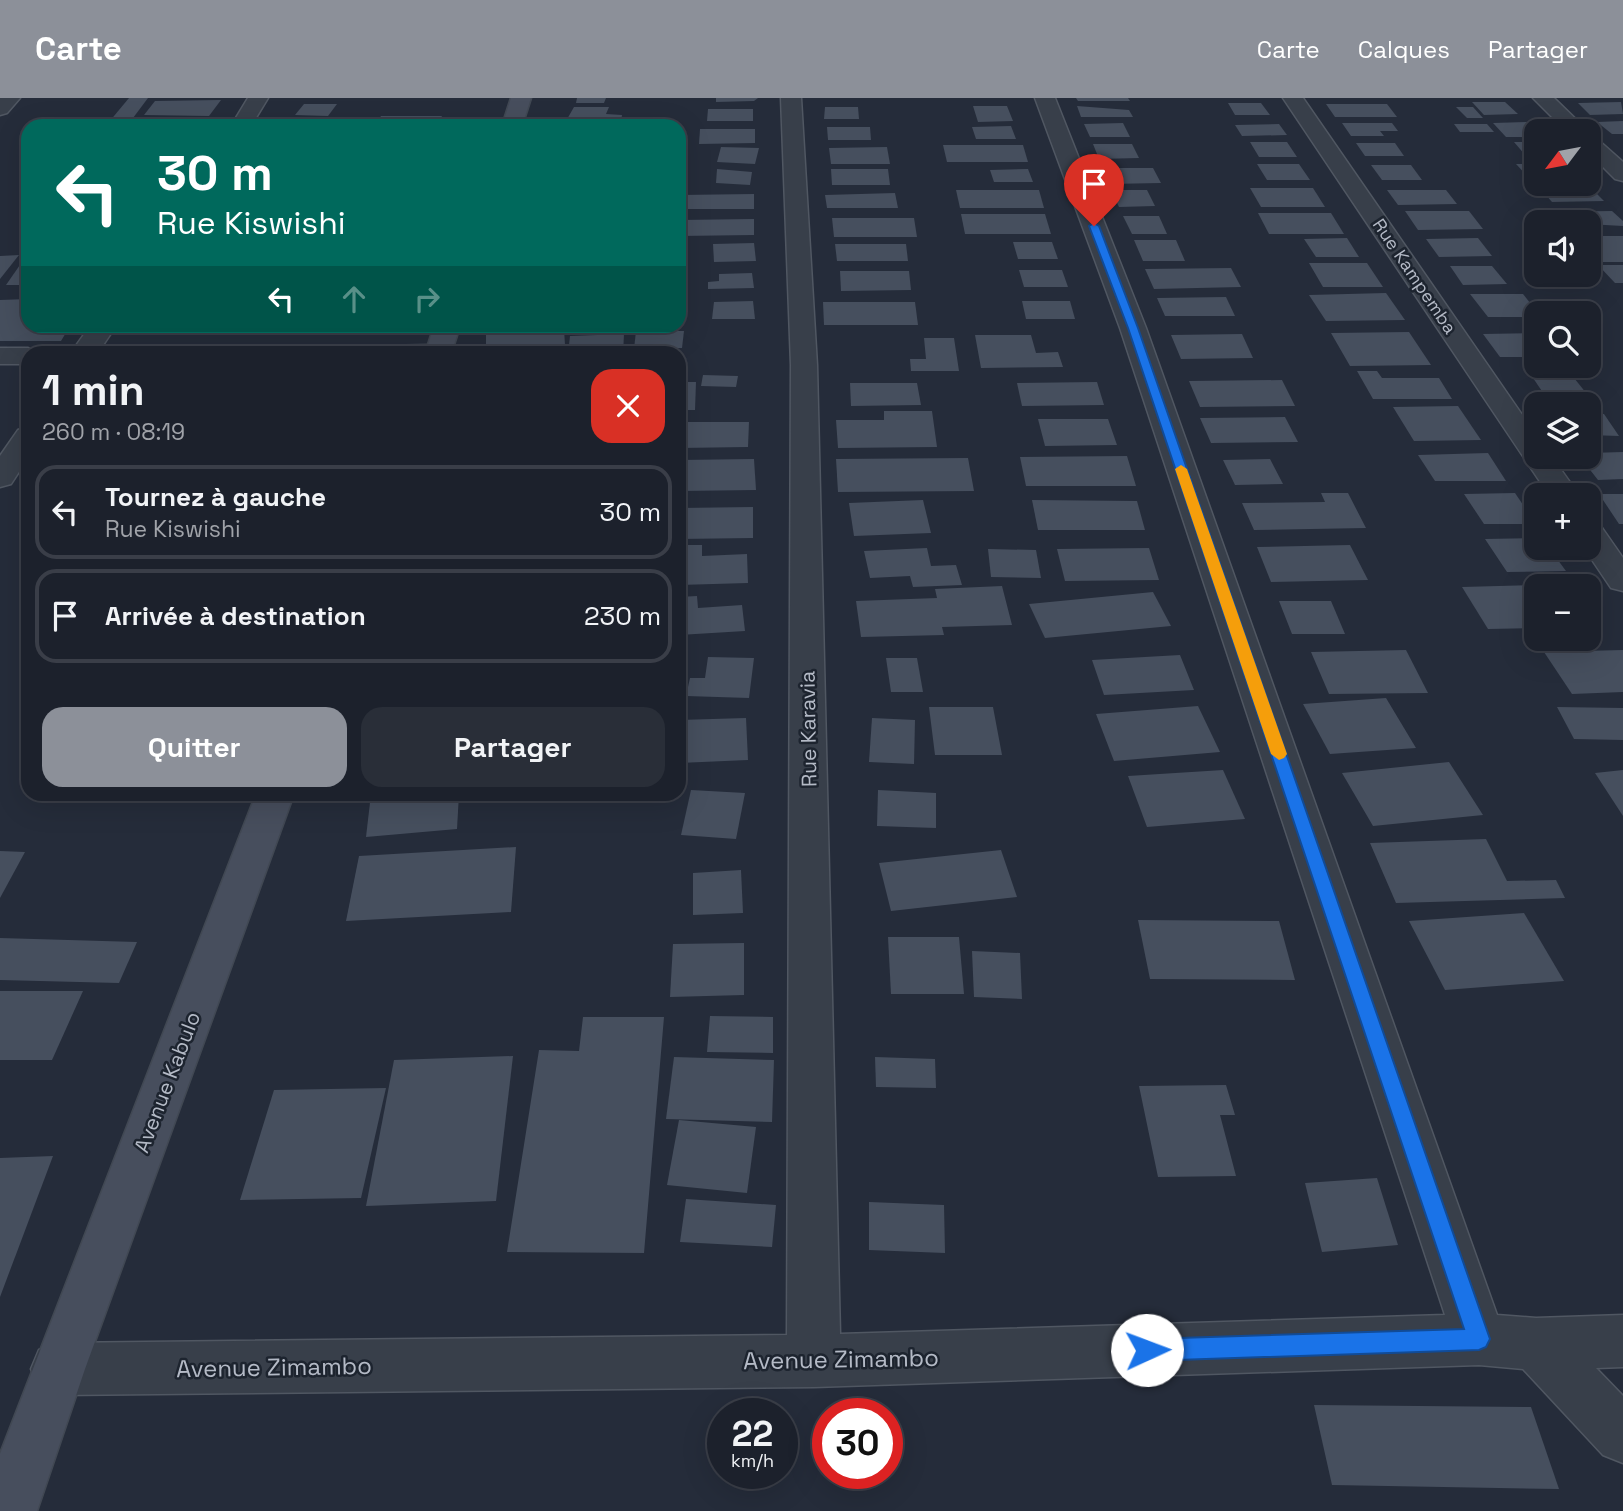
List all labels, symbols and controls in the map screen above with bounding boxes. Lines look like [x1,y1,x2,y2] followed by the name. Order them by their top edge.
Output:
[35,28,122,70] text: Carte
[1257,34,1320,65] text: Carte
[1358,34,1450,65] text: Calques
[1488,34,1588,65] text: Partager
[1524,119,1601,196] north arrow
[1524,119,1601,651] map controls
[157,142,273,204] text: 30 m
[42,147,133,238] icon: left
[1064,154,1124,226] pin
[1075,165,1113,203] icon: arrive
[157,203,346,243] text: Rue Kiswishi
[1524,210,1601,287] button: sound
[1368,214,1462,338] street label: Rue Kampemba
[262,280,300,318] icon: left
[335,280,373,318] icon: ahead
[408,280,446,318] icon: right
[1524,301,1601,378] button: search
[42,364,145,417] text: 1 min
[591,369,665,443] button: close
[1524,392,1601,469] button: layers
[42,417,185,447] text: 260 m · 08:19
[105,480,326,514] text: Tournez à gauche
[1524,483,1601,560] button: +
[46,493,84,531] icon: left
[600,495,661,529] text: 30 m
[105,514,241,544] text: Rue Kiswishi
[1524,574,1601,651] button: −
[46,597,84,635] icon: arrive
[105,599,366,633] text: Arrivée à destination
[584,599,661,633] text: 230 m
[793,671,823,787] street label: Rue Karavia
[42,707,347,787] button: Quitter
[361,707,665,787] button: Partager
[128,1008,206,1156] street label: Avenue Kabulo
[1110,1313,1184,1387] position arrow
[743,1342,939,1376] street label: Avenue Zimambo
[176,1350,372,1384] street label: Avenue Zimambo
[812,1398,903,1489] speed limit sign: 30
[732,1412,773,1456] text: 22
[731,1449,774,1472] text: km/h

